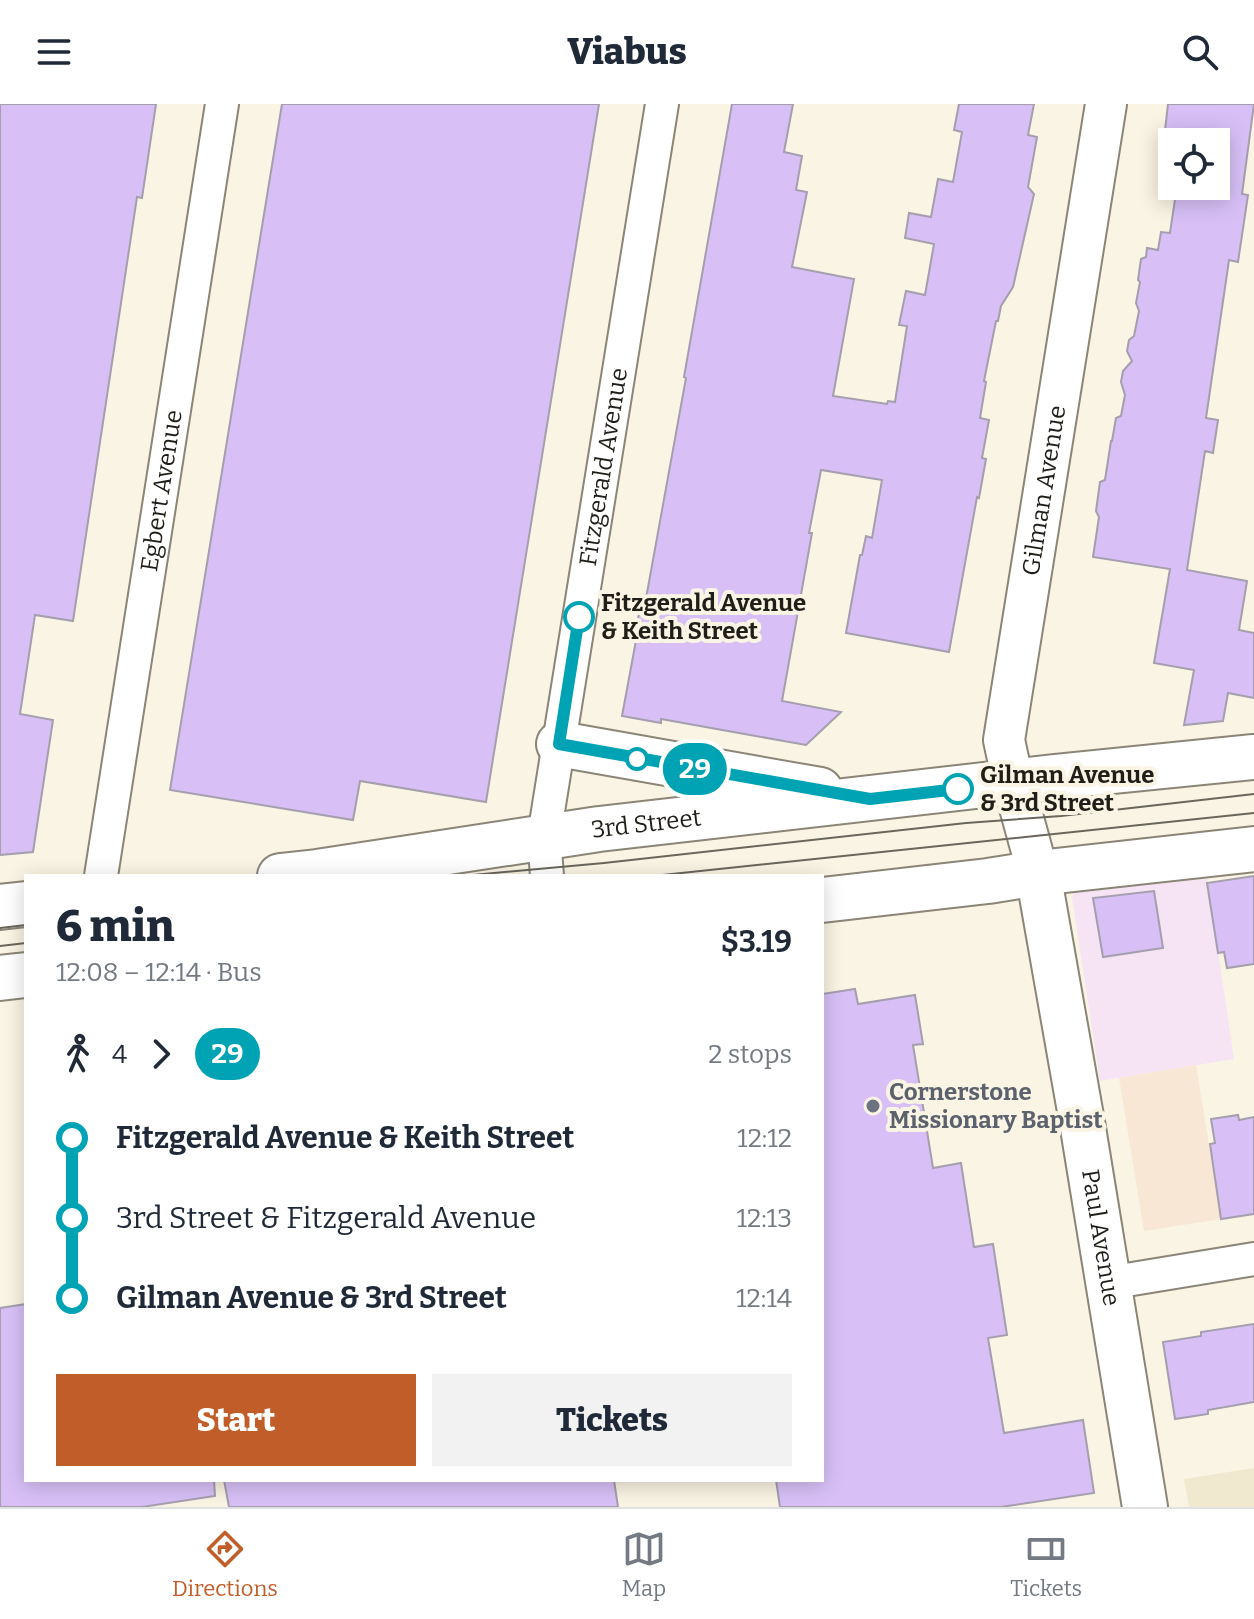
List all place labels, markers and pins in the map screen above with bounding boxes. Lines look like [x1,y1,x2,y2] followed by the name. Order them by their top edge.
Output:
[601,589,806,645] place label: Fitzgerald Avenue & Keith Street
[564,602,594,632] marker: Fitzgerald Avenue & Keith Street
[626,748,648,770] unlabelled marker
[980,761,1154,817] place label: Gilman Avenue & 3rd Street
[943,774,973,804] marker: Gilman Avenue & 3rd Street
[889,1078,1103,1134] place label: Cornerstone Missionary Baptist
[864,1097,882,1115] marker: Cornerstone Missionary Baptist

